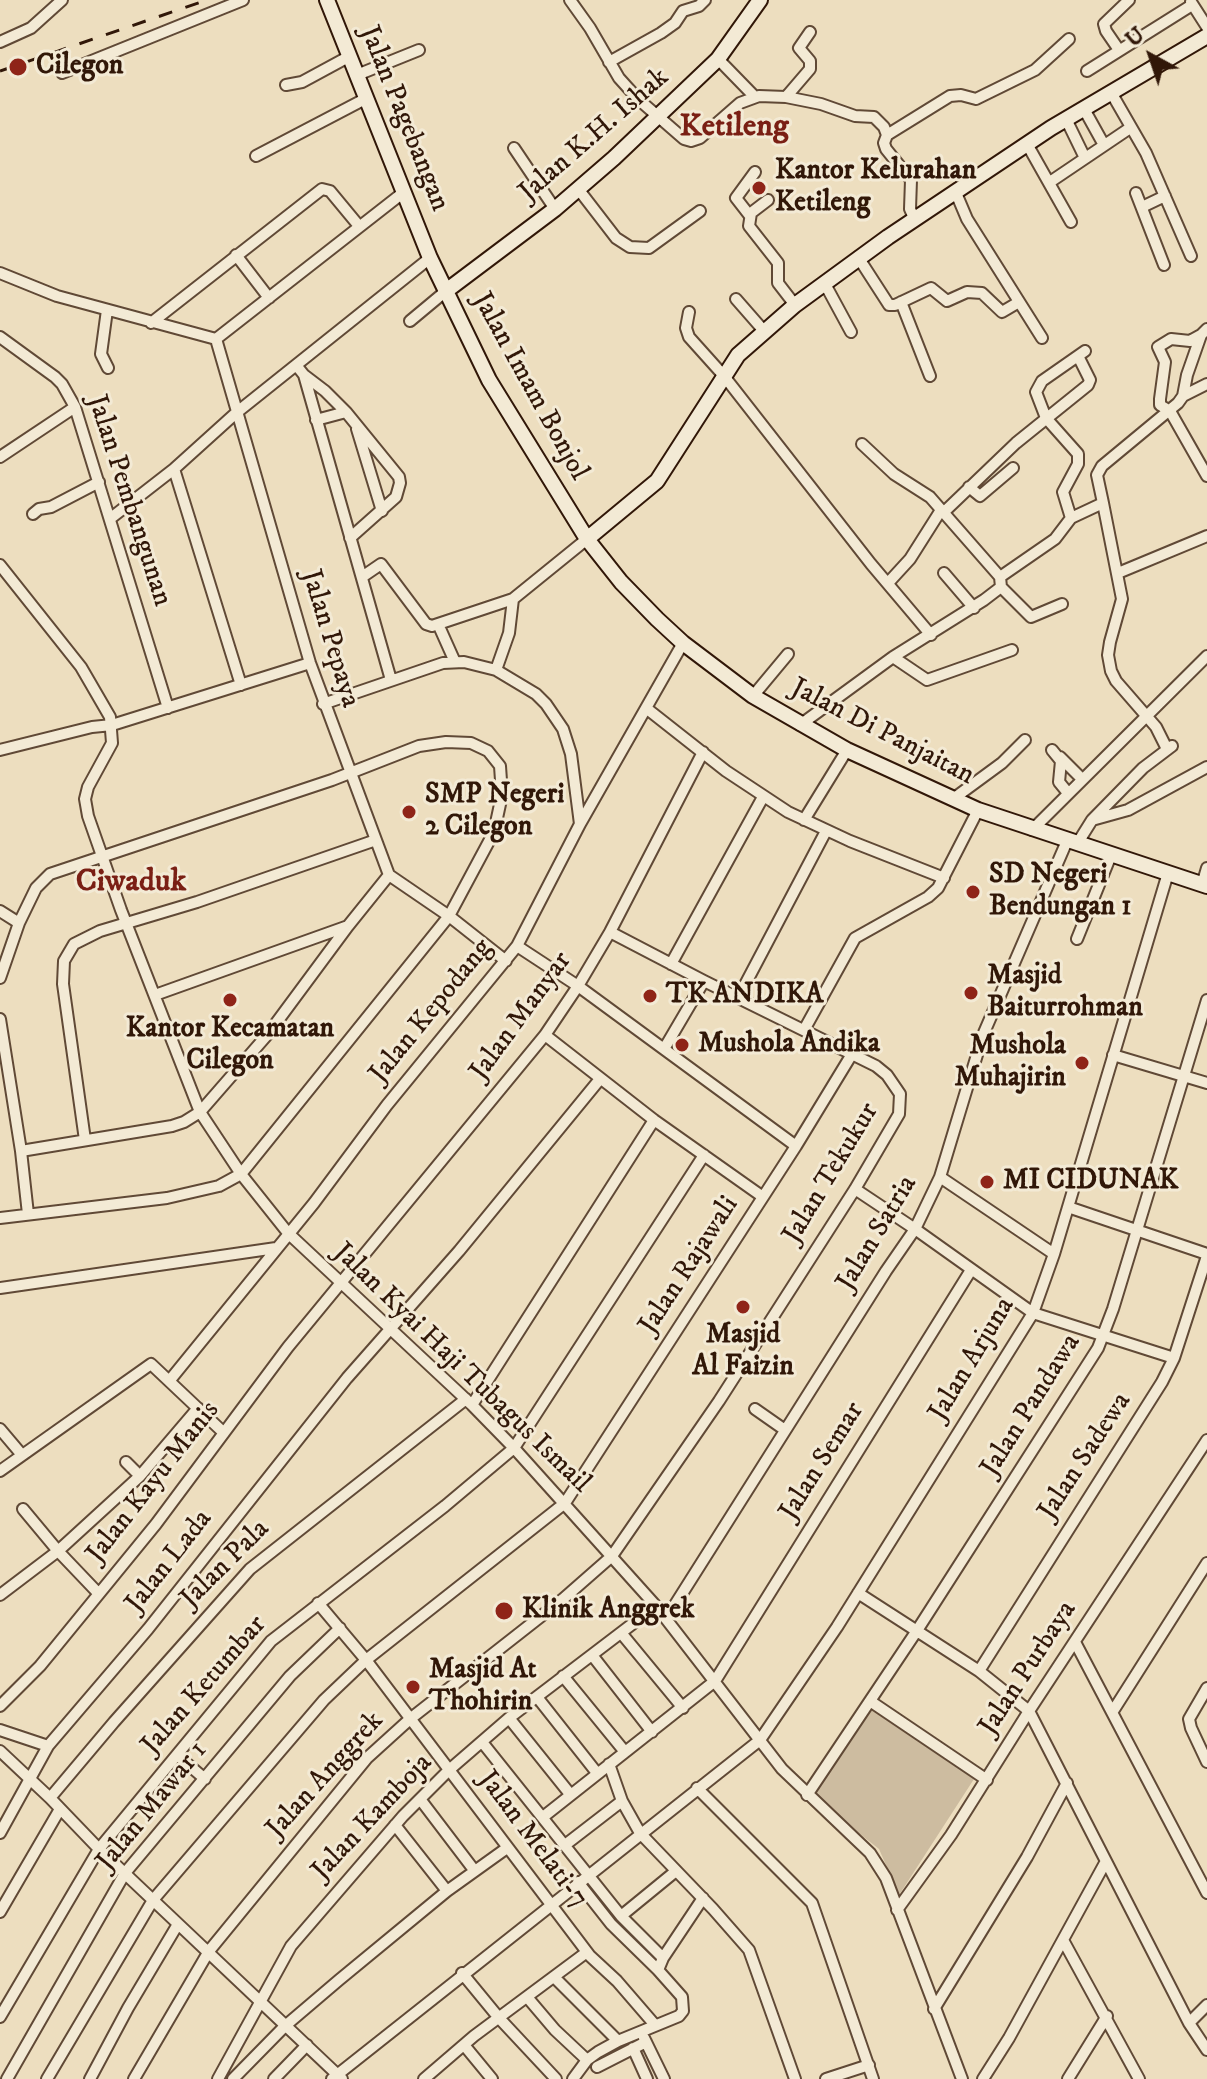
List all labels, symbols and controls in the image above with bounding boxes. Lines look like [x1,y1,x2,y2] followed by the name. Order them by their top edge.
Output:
[1111,16,1191,96] north arrow
[1120,21,1150,53] text: U
[351,22,455,216] street label: Jalan Pagebangan
[36,50,124,84] place label: Cilegon
[7,56,29,78] marker: Cilegon
[513,62,677,210] street label: Jalan K.H. Ishak
[680,109,788,147] district label: Ketileng
[775,155,976,221] place label: Kantor Kelurahan Ketileng
[750,179,768,197] marker: Kantor Kelurahan Ketileng
[464,287,594,487] street label: Jalan Imam Bonjol
[78,391,178,611] street label: Jalan Pembangunan
[292,566,366,712] street label: Jalan Pepaya
[785,672,979,794] street label: Jalan Di Panjaitan
[425,779,564,845] place label: SMP Negeri 2 Cilegon
[400,803,418,821] marker: SMP Negeri 2 Cilegon
[989,859,1131,925] place label: SD Negeri Bendungan 1
[76,864,186,902] district label: Ciwaduk
[964,883,982,901] marker: SD Negeri Bendungan 1
[364,933,500,1091] street label: Jalan Kepodang
[464,946,580,1088] street label: Jalan Manyar
[987,960,1143,1026] place label: Masjid Baiturrohman
[666,979,823,1013] place label: TK ANDIKA
[962,984,980,1002] marker: Masjid Baiturrohman
[641,987,659,1005] marker: TK ANDIKA
[221,991,239,1009] marker: Kantor Kecamatan Cilegon
[126,1013,334,1079] place label: Kantor Kecamatan Cilegon
[698,1028,880,1062] place label: Mushola Andika
[955,1030,1066,1096] place label: Mushola Muhajirin
[673,1036,691,1054] marker: Mushola Andika
[1073,1054,1091,1072] marker: Mushola Muhajirin
[777,1097,887,1251] street label: Jalan Tekukur
[1003,1165,1179,1199] place label: MI CIDUNAK
[831,1170,925,1298] street label: Jalan Satria
[978,1173,996,1191] marker: MI CIDUNAK
[633,1191,747,1341] street label: Jalan Rajawali
[325,1237,597,1501] street label: Jalan Kyai Haji Tubagus Ismail
[923,1292,1023,1428] street label: Jalan Arjuna
[734,1298,752,1316] marker: Masjid Al Faizin
[692,1319,794,1385] place label: Masjid Al Faizin
[975,1329,1089,1483] street label: Jalan Pandawa
[1032,1387,1140,1527] street label: Jalan Sadewa
[80,1395,228,1571] street label: Jalan Kayu Manis
[773,1397,873,1527] street label: Jalan Semar
[119,1504,221,1620] street label: Jalan Lada
[175,1514,277,1616] street label: Jalan Pala
[522,1594,695,1628] place label: Klinik Anggrek
[973,1595,1085,1743] street label: Jalan Purbaya
[493,1600,515,1622] marker: Klinik Anggrek
[135,1610,275,1762] street label: Jalan Ketumbar
[429,1654,536,1720] place label: Masjid At Thohirin
[404,1678,422,1696] marker: Masjid At Thohirin
[260,1706,392,1846] street label: Jalan Anggrek
[90,1735,216,1879] street label: Jalan Mawar 1
[306,1748,440,1888] street label: Jalan Kamboja
[470,1765,594,1915] street label: Jalan Melati-7

